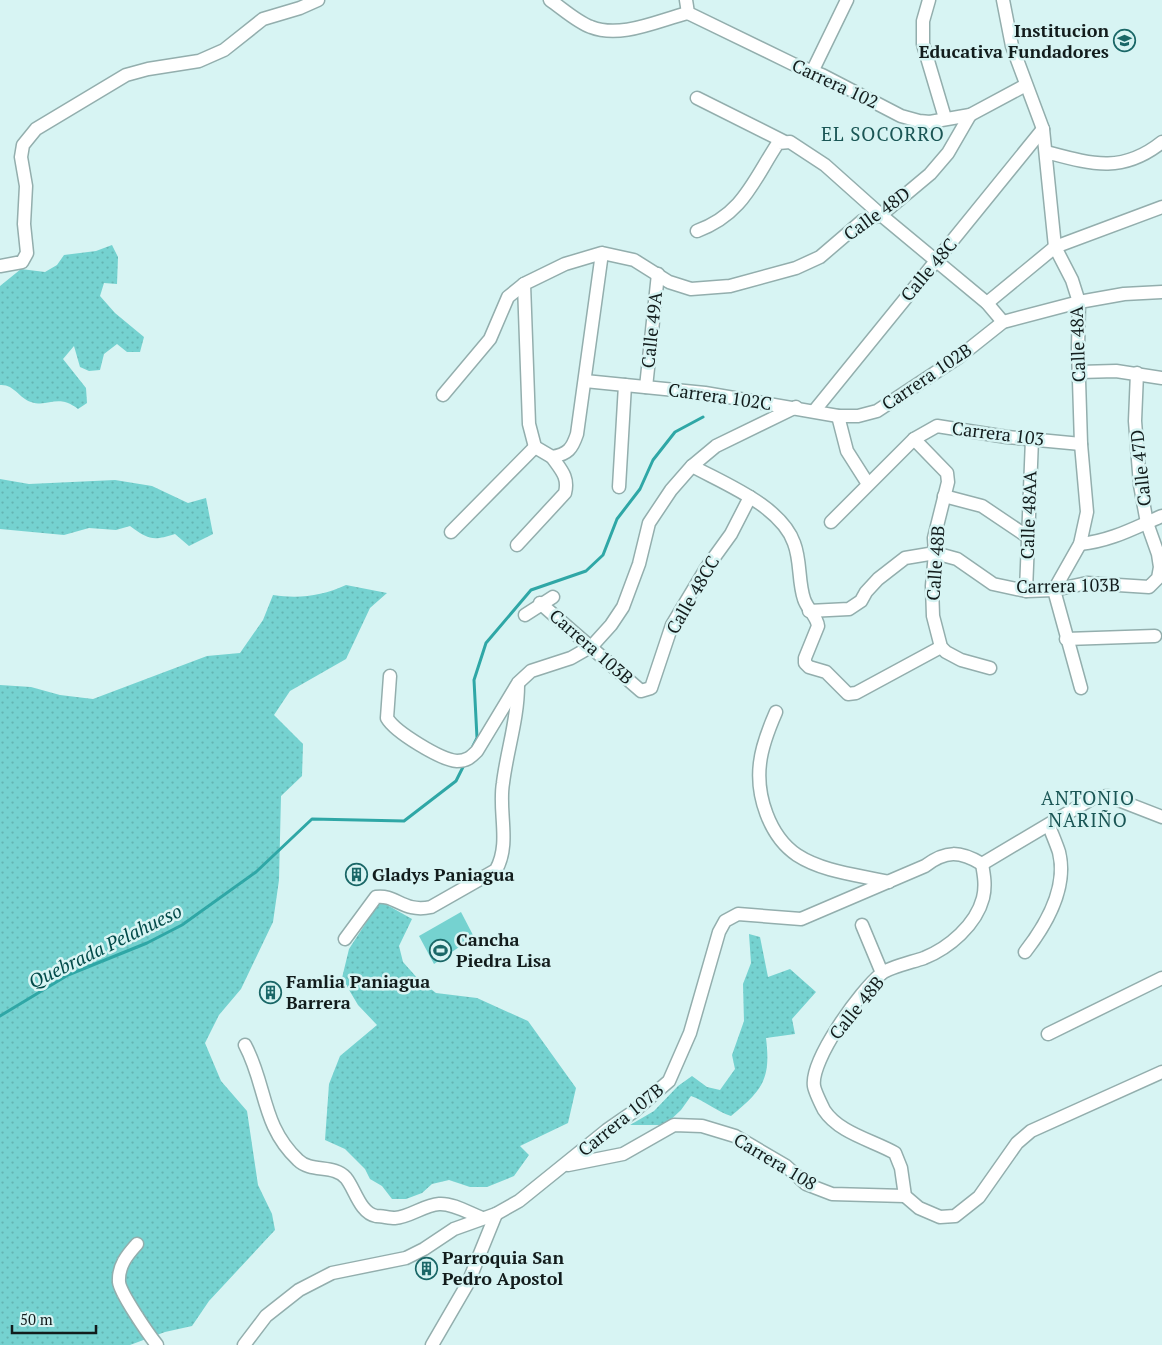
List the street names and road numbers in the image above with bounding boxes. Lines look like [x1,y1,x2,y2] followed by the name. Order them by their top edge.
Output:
[788,53,883,114] street label: Carrera 102
[838,181,915,245] street label: Calle 48D
[895,233,962,306] street label: Calle 48C
[635,290,667,369] street label: Calle 49A
[1064,305,1090,383] street label: Calle 48A
[877,337,976,415] street label: Carrera 102B
[667,377,773,415] street label: Carrera 102C
[951,415,1046,451] street label: Carrera 103
[1124,429,1156,508] street label: Calle 47D
[1014,470,1042,560] street label: Calle 48AA
[920,525,950,601] street label: Calle 48B
[660,551,724,638] street label: Calle 48CC
[1016,572,1120,598] street label: Carrera 103B
[545,603,639,689] street label: Carrera 103B
[823,971,889,1044] street label: Calle 48B
[572,1077,668,1161] street label: Carrera 107B
[730,1127,821,1195] street label: Carrera 108

